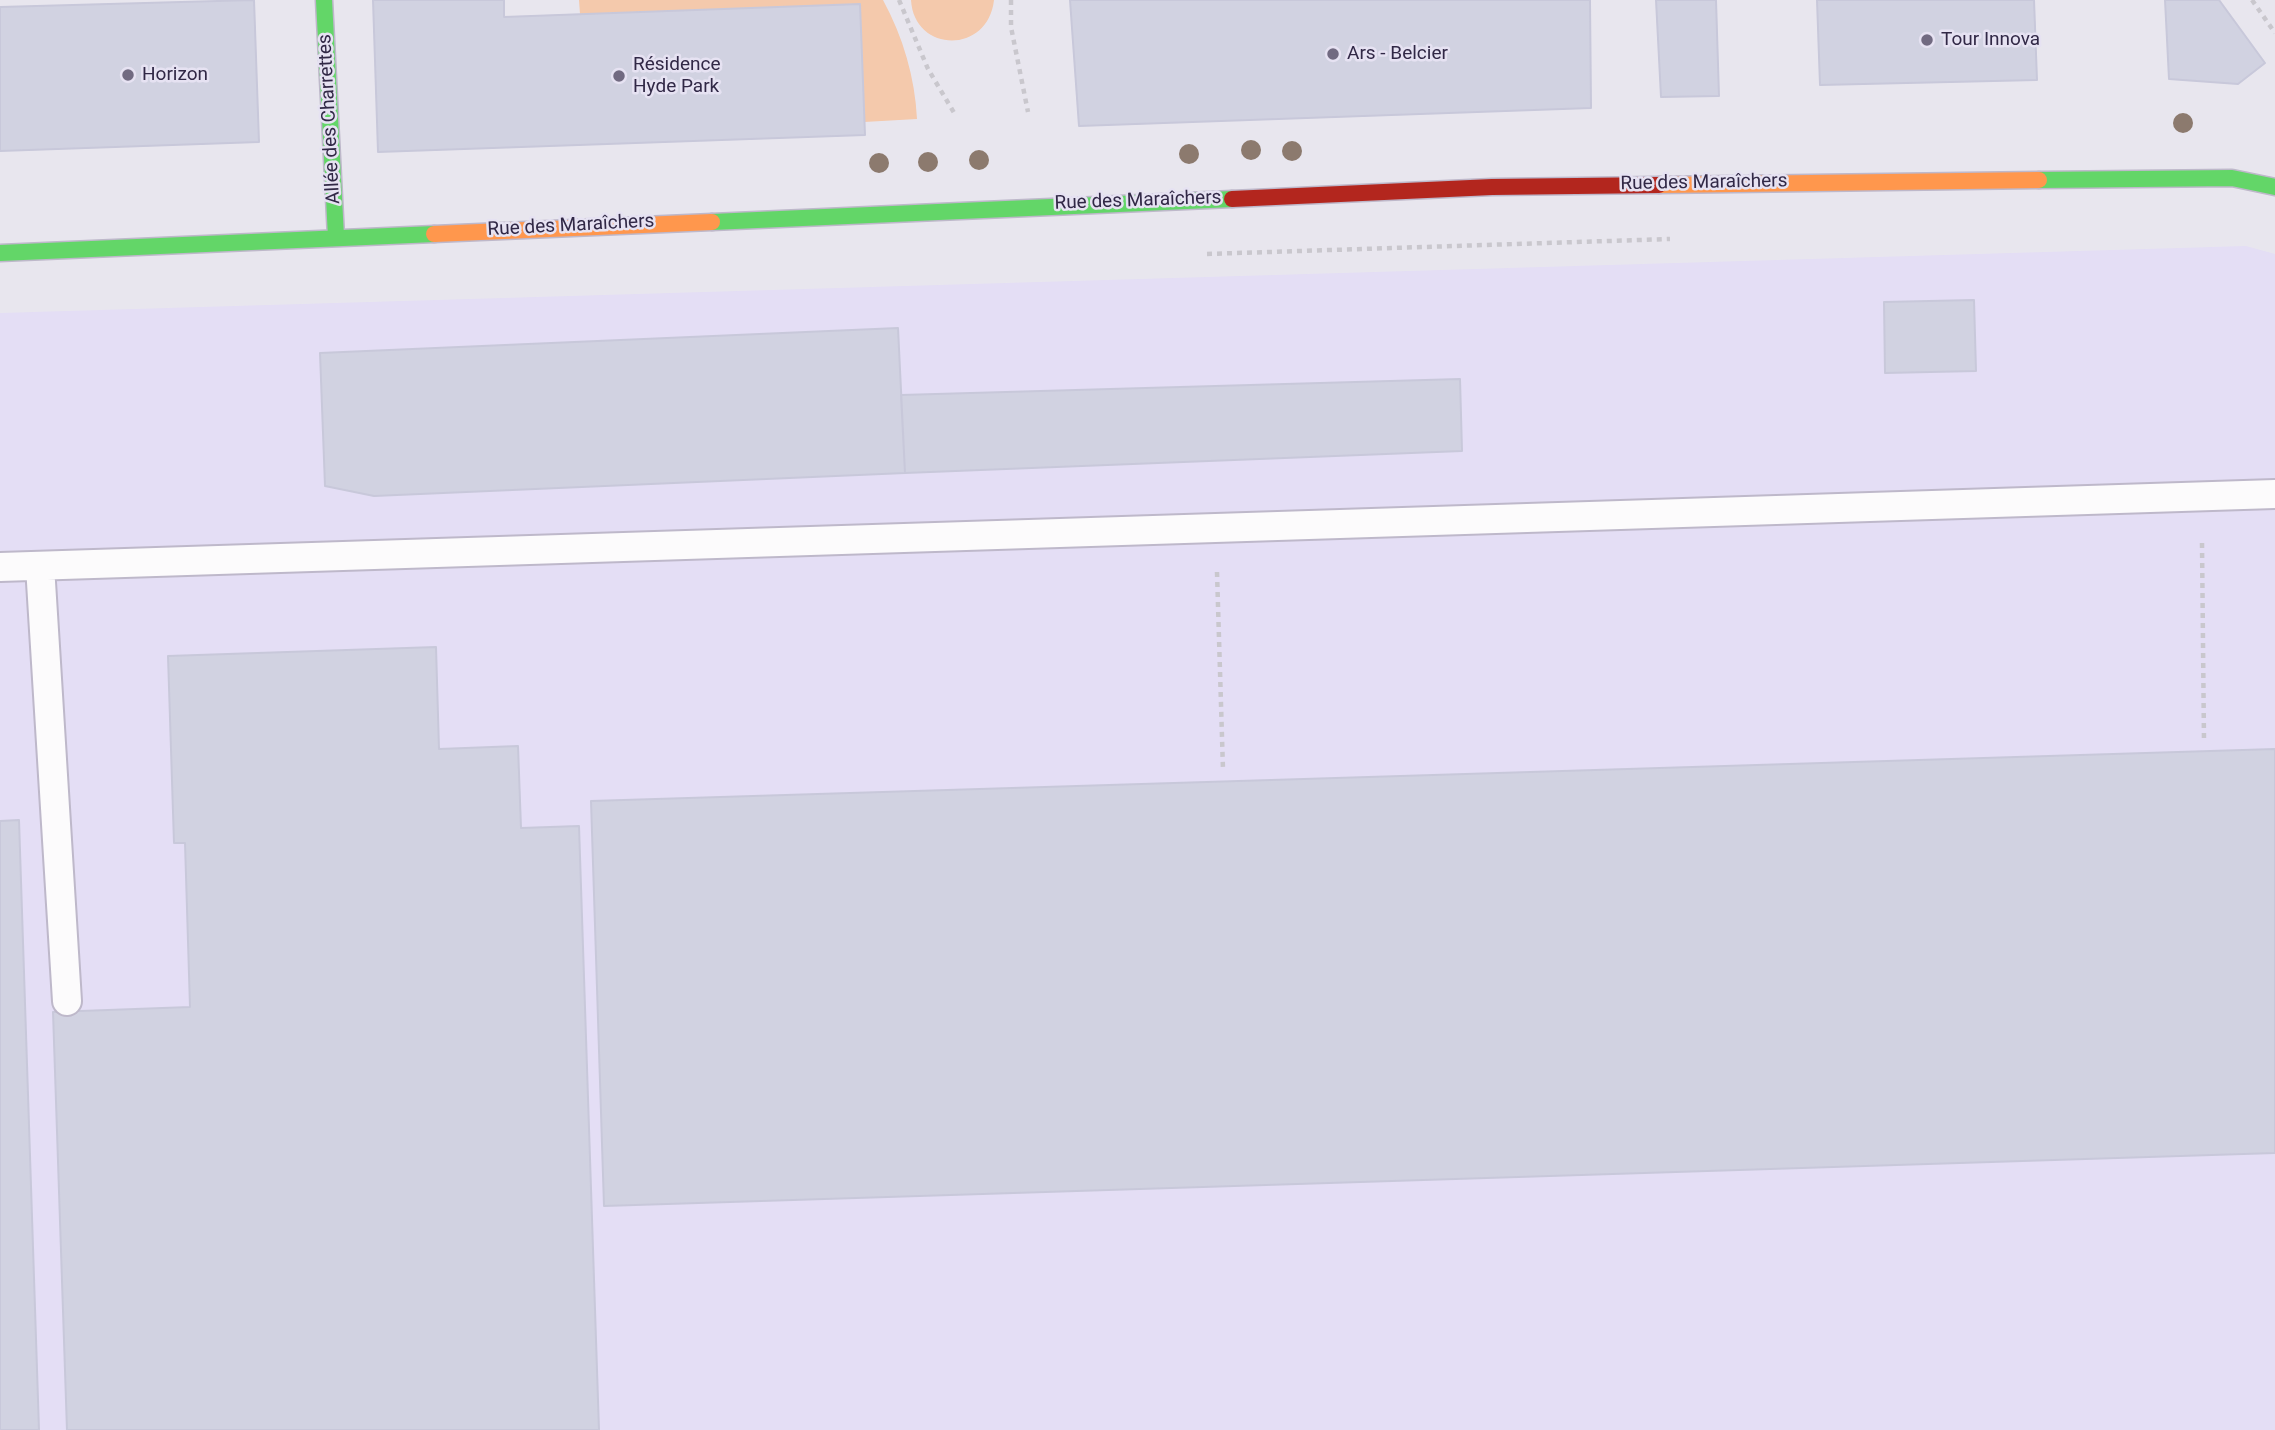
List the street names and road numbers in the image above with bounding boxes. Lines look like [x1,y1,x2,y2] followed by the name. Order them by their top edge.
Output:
[314,33,346,205] street label: Allée des Charrettes
[1620,170,1788,196] street label: Rue des Maraîchers
[1054,187,1222,215] street label: Rue des Maraîchers
[487,210,655,242] street label: Rue des Maraîchers

